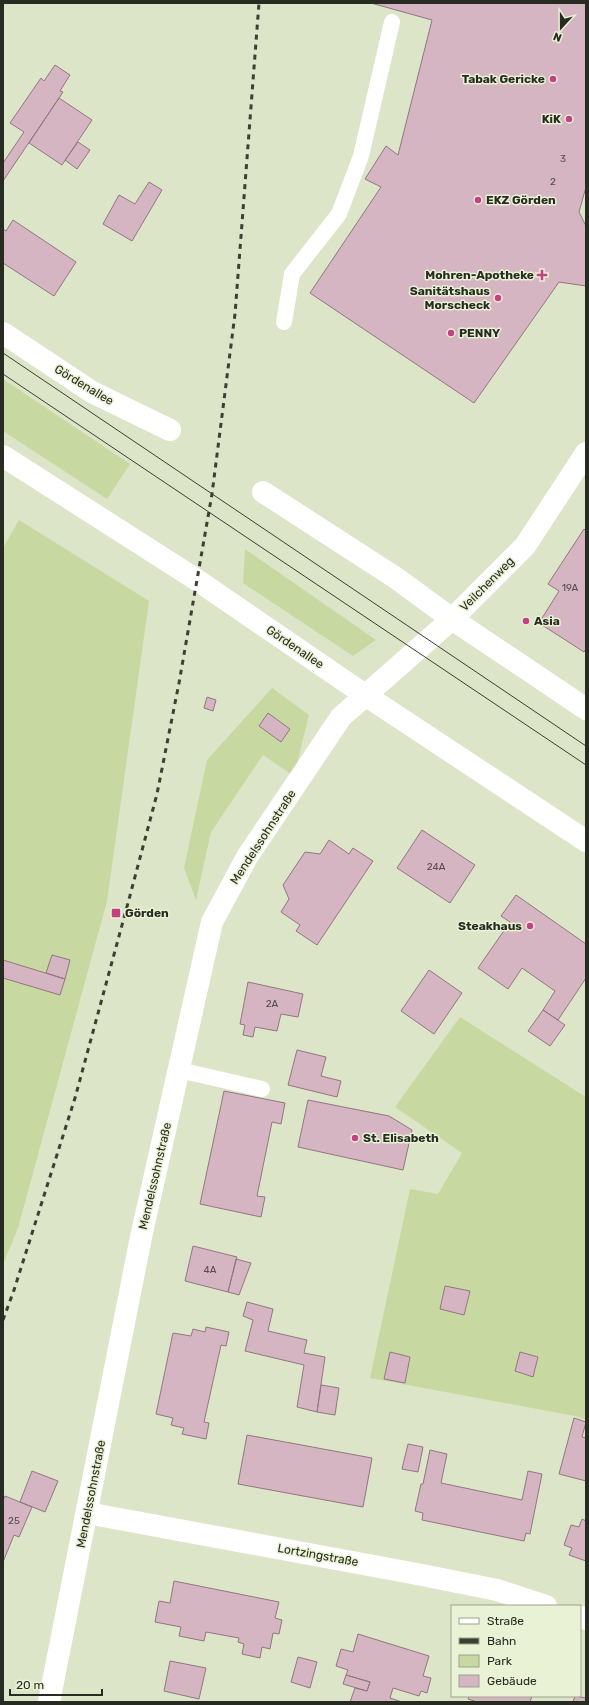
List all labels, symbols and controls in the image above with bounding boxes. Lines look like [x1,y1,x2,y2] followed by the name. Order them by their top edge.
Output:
[541,8,581,48] north arrow
[551,29,564,44] text: N
[462,72,545,86] place label: Tabak Gericke
[548,74,558,84] marker: Tabak Gericke
[542,112,561,126] place label: KiK
[564,114,574,124] marker: KiK
[560,153,566,165] house number: 3
[550,176,556,188] house number: 2
[486,193,556,207] place label: EKZ Görden
[473,195,483,205] marker: EKZ Görden
[425,268,534,282] place label: Mohren-Apotheke
[537,270,547,280] marker: Mohren-Apotheke
[410,284,490,312] place label: Sanitätshaus Morscheck
[493,293,503,303] marker: Sanitätshaus Morscheck
[459,326,500,340] place label: PENNY
[446,328,456,338] marker: PENNY
[52,362,116,408] street label: Gördenallee
[457,554,517,614] street label: Veilchenweg
[562,582,579,594] house number: 19A
[534,614,560,628] place label: Asia
[521,616,531,626] marker: Asia
[264,623,327,672] street label: Gördenallee
[227,787,299,887] street label: Mendelssohnstraße
[427,861,446,873] house number: 24A
[125,906,169,920] place label: Görden
[110,907,122,919] marker: Görden
[458,919,522,933] place label: Steakhaus
[525,921,535,931] marker: Steakhaus
[266,998,279,1010] house number: 2A
[136,1121,174,1231] street label: Mendelssohnstraße
[363,1131,439,1145] place label: St. Elisabeth
[350,1133,360,1143] marker: St. Elisabeth
[204,1264,217,1276] house number: 4A
[74,1439,108,1549] street label: Mendelssohnstraße
[8,1515,20,1527] house number: 25
[276,1541,360,1569] street label: Lortzingstraße
[451,1605,581,1697] legend
[487,1614,524,1628] text: Straße
[487,1634,516,1648] text: Bahn
[487,1654,513,1668] text: Park
[10,1671,102,1697] scale bar
[487,1674,537,1688] text: Gebäude
[16,1678,44,1692] text: 20 m

